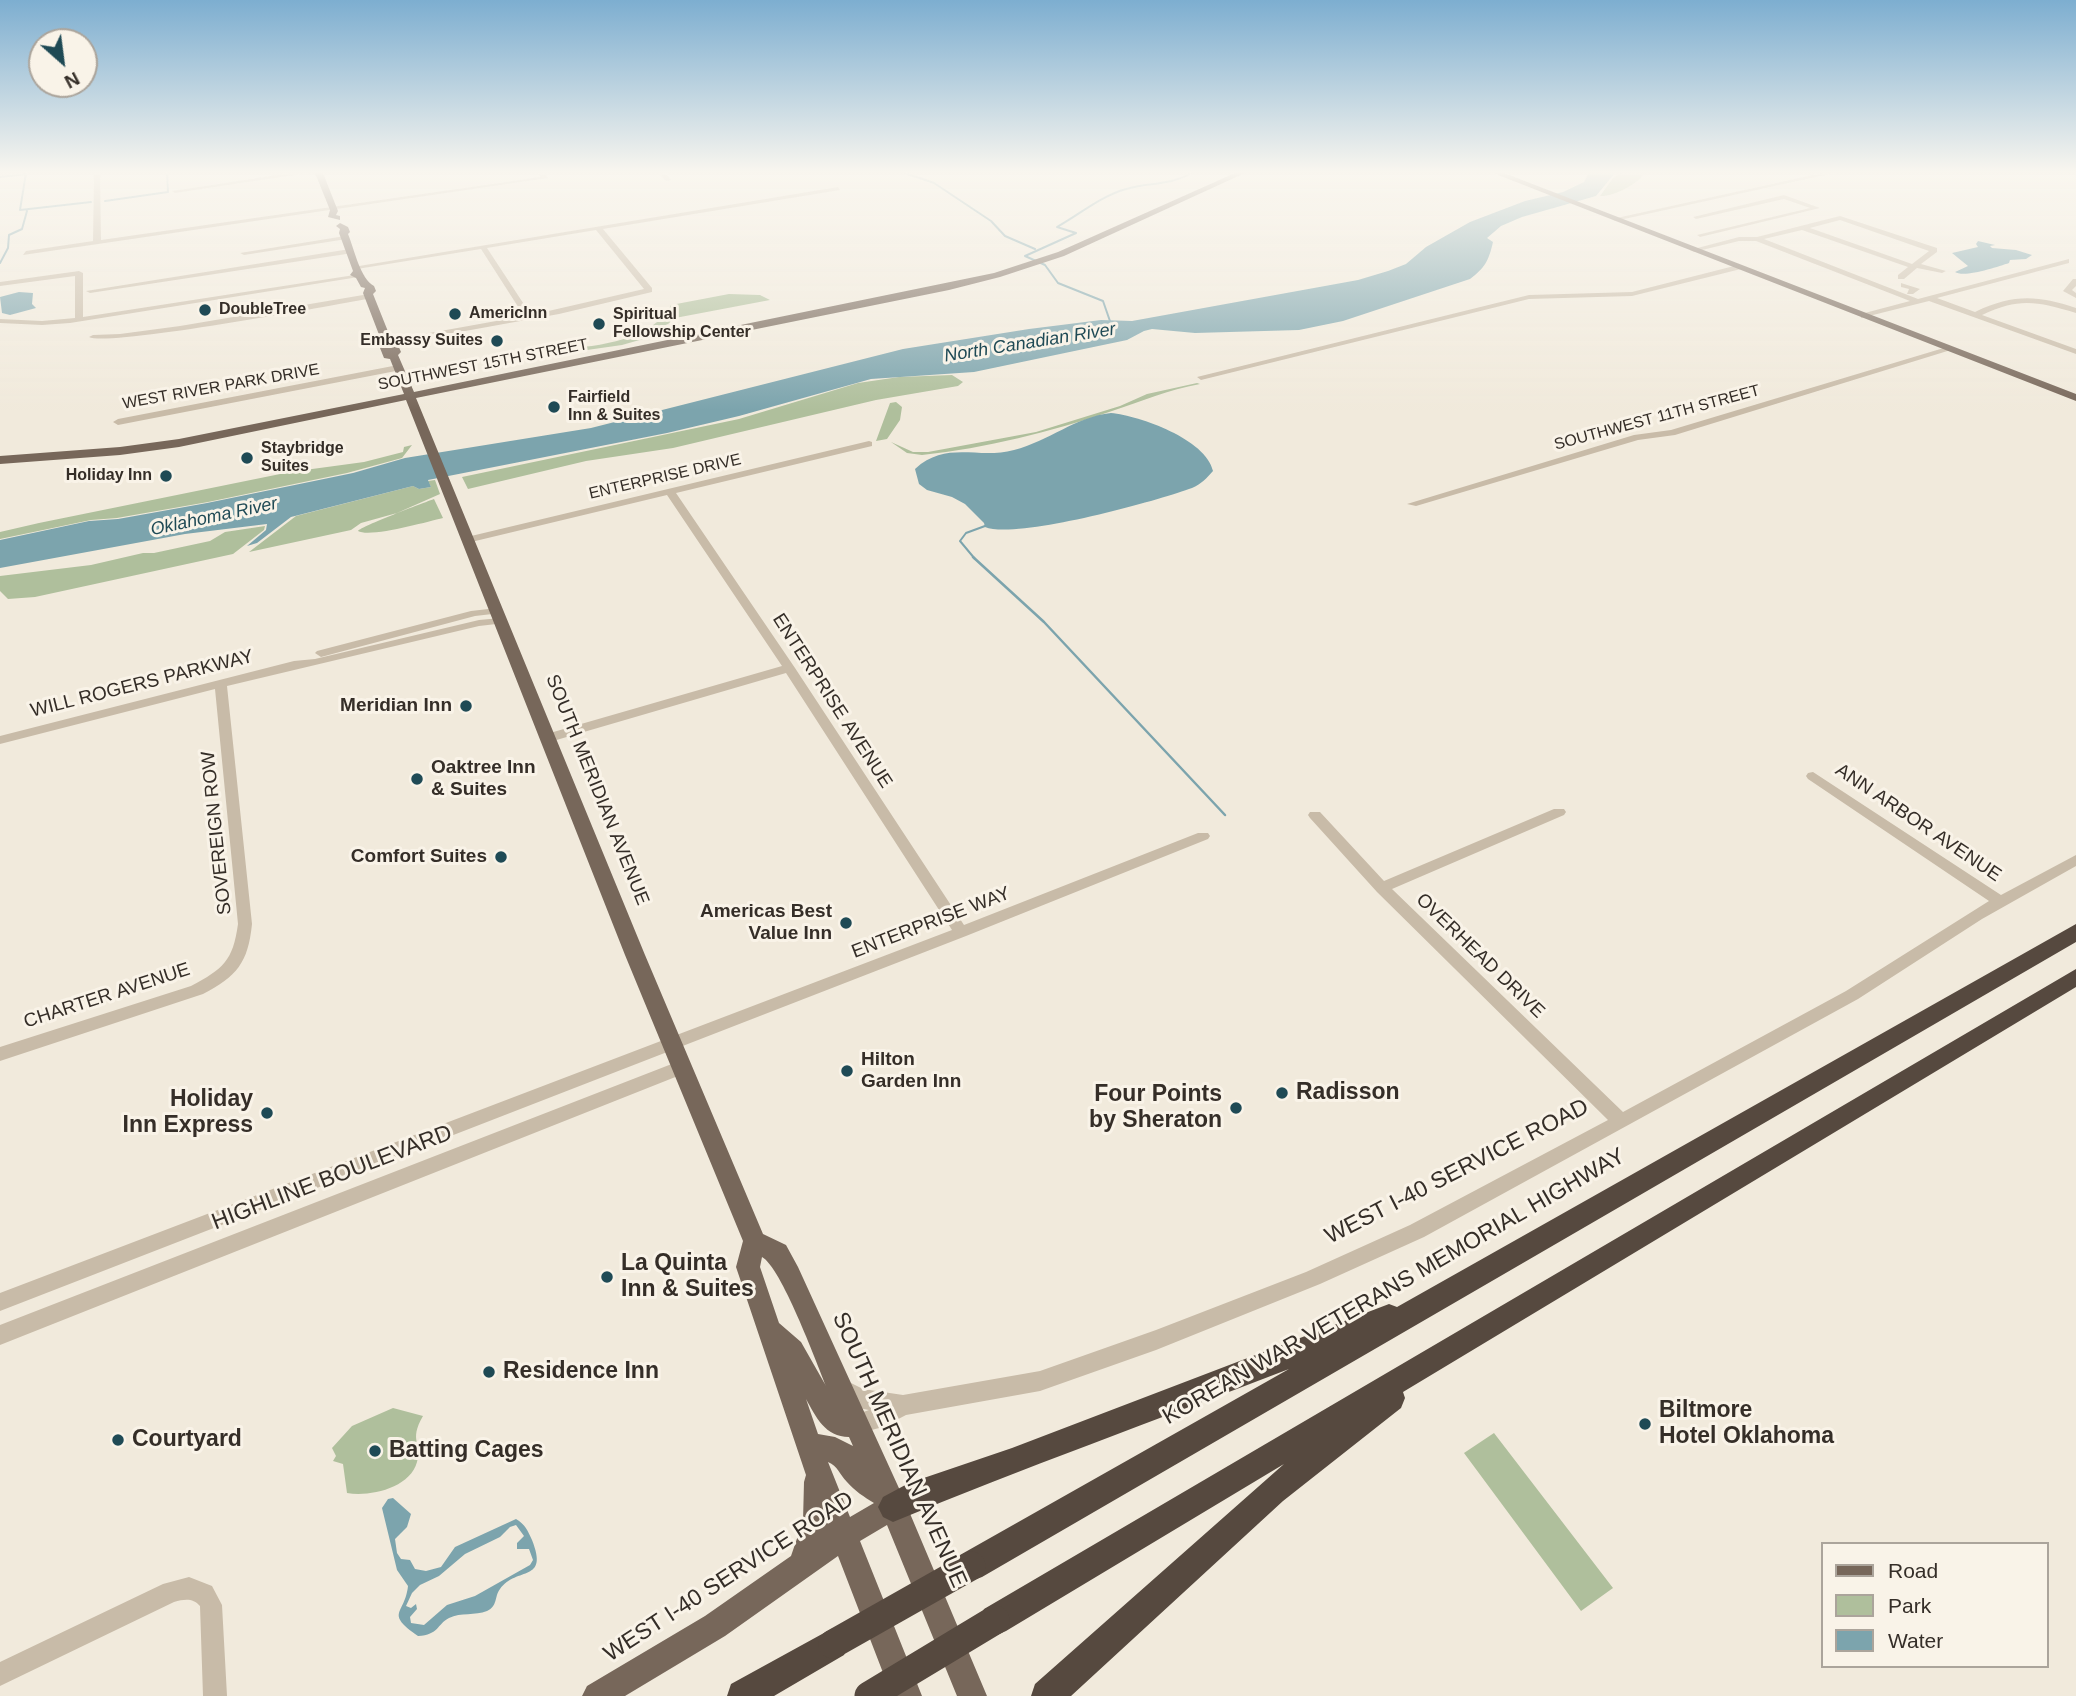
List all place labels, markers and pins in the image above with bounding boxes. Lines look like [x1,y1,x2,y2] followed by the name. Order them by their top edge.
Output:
[219,300,306,320] place label: DoubleTree
[197,302,213,318] marker: DoubleTree
[469,304,547,324] place label: AmericInn
[613,305,751,343] place label: Spiritual Fellowship Center
[447,306,463,322] marker: AmericInn
[591,316,607,332] marker: Spiritual Fellowship Center
[360,331,483,351] place label: Embassy Suites
[489,333,505,349] marker: Embassy Suites
[568,388,660,426] place label: Fairfield Inn & Suites
[546,399,562,415] marker: Fairfield Inn & Suites
[261,439,344,477] place label: Staybridge Suites
[239,450,255,466] marker: Staybridge Suites
[66,466,152,486] place label: Holiday Inn
[158,468,174,484] marker: Holiday Inn
[340,695,452,717] place label: Meridian Inn
[458,698,474,714] marker: Meridian Inn
[431,757,536,801] place label: Oaktree Inn & Suites
[409,771,425,787] marker: Oaktree Inn & Suites
[351,846,487,868] place label: Comfort Suites
[493,849,509,865] marker: Comfort Suites
[700,901,832,945] place label: Americas Best Value Inn
[838,915,854,931] marker: Americas Best Value Inn
[861,1049,961,1093] place label: Hilton Garden Inn
[839,1063,855,1079] marker: Hilton Garden Inn
[1296,1079,1400,1107] place label: Radisson
[1089,1081,1222,1135] place label: Four Points by Sheraton
[1274,1085,1290,1101] marker: Radisson
[123,1086,253,1140] place label: Holiday Inn Express
[1228,1100,1244,1116] marker: Four Points by Sheraton
[259,1105,275,1121] marker: Holiday Inn Express
[621,1250,754,1304] place label: La Quinta Inn & Suites
[599,1269,615,1285] marker: La Quinta Inn & Suites
[503,1358,659,1386] place label: Residence Inn
[481,1364,497,1380] marker: Residence Inn
[1659,1397,1834,1451] place label: Biltmore Hotel Oklahoma
[1637,1416,1653,1432] marker: Biltmore Hotel Oklahoma
[132,1426,242,1454] place label: Courtyard
[110,1432,126,1448] marker: Courtyard
[389,1437,544,1465] place label: Batting Cages
[367,1443,383,1459] marker: Batting Cages

